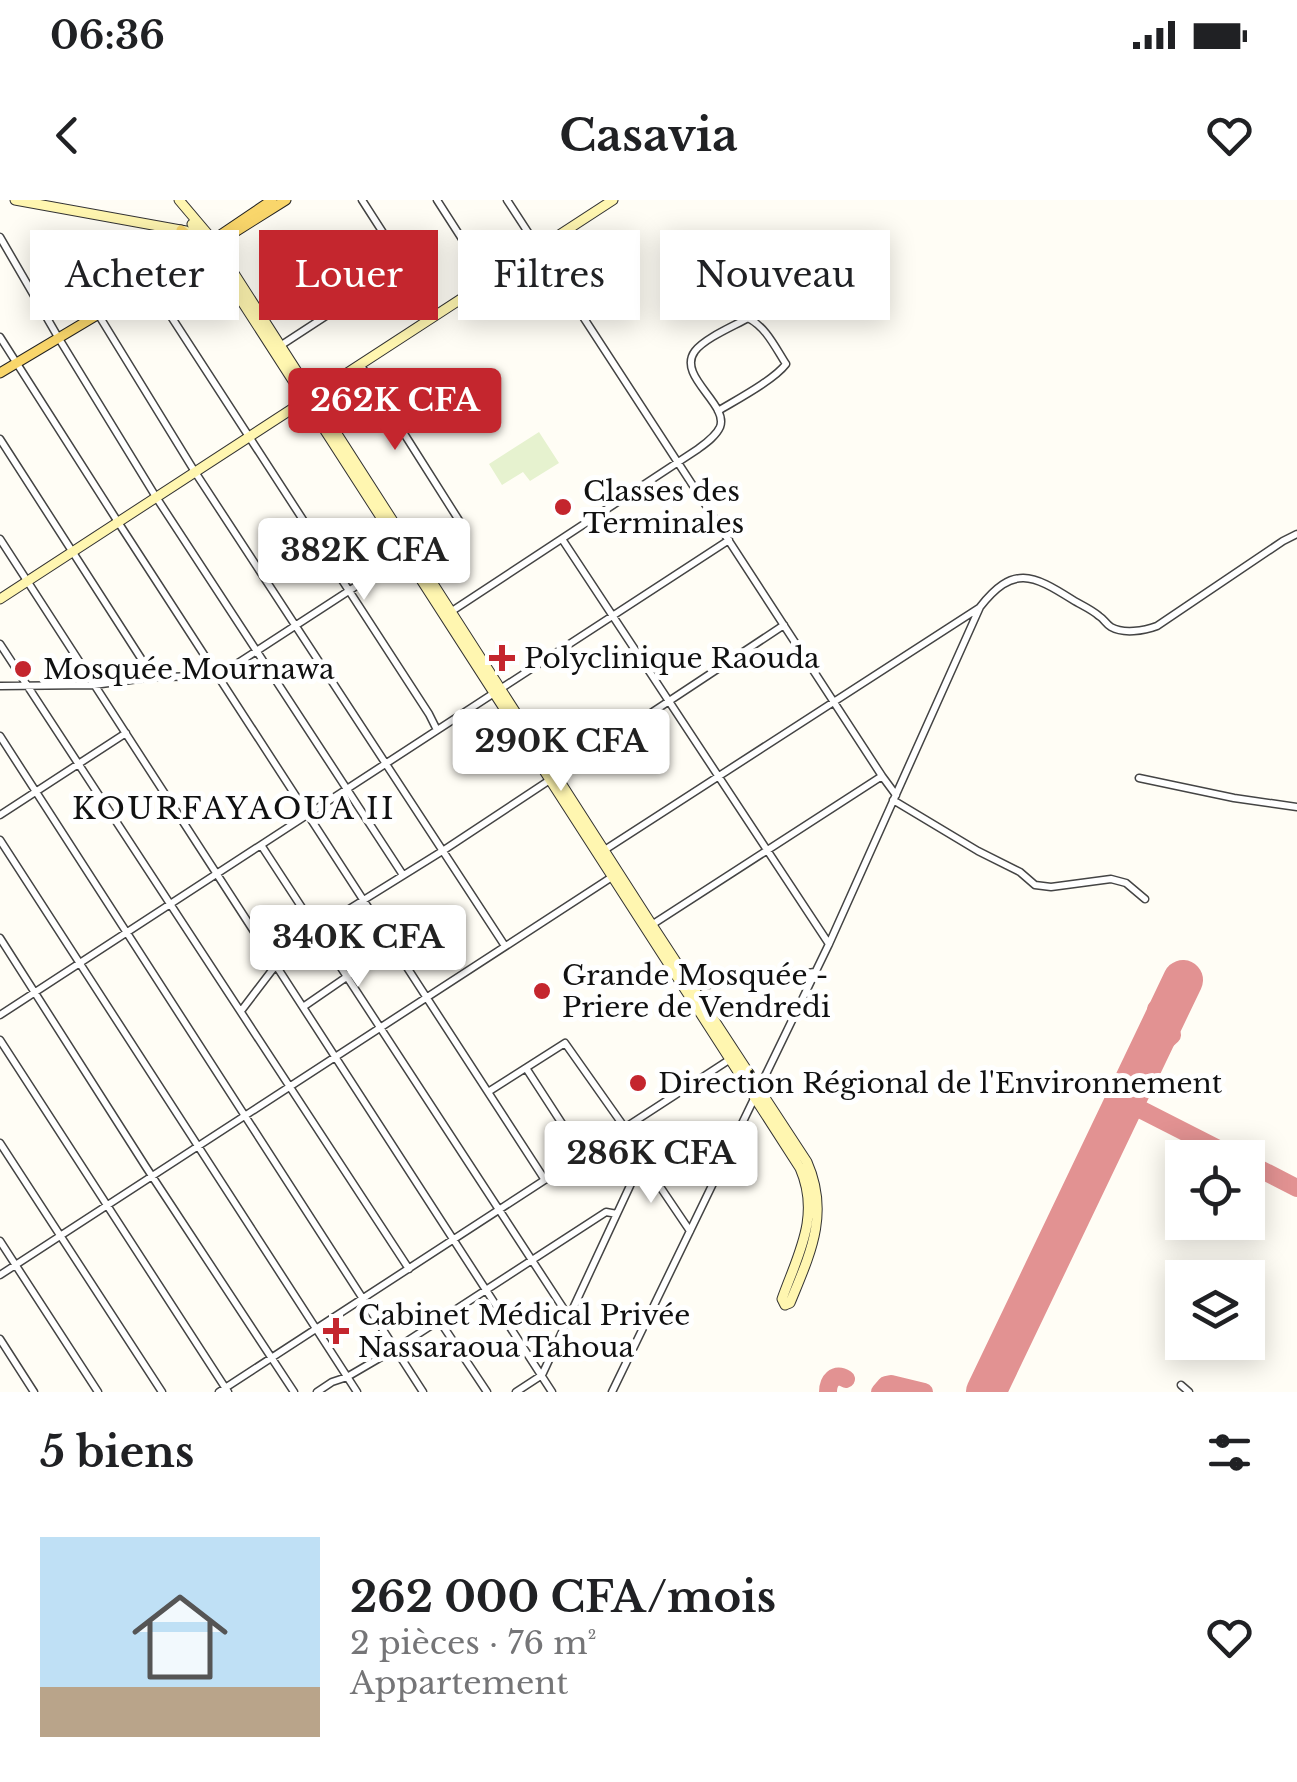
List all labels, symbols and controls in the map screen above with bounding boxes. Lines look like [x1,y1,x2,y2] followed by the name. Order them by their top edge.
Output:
[50,12,165,59] text: 06:36
[559,107,738,163] text: Casavia
[40,108,95,163] icon: back
[1202,108,1257,163] icon: heart
[30,230,239,320] chip: Acheter
[259,230,438,320] chip: Louer
[458,230,640,320] chip: Filtres
[660,230,890,320] chip: Nouveau
[292,368,498,453] pin: 262K CFA
[310,380,480,420] text: 262K CFA
[583,474,744,541] place label: Classes des Terminales
[552,496,574,518] marker: Classes des Terminales
[261,518,467,603] pin: 382K CFA
[280,530,448,570] text: 382K CFA
[524,641,820,676] place label: Polyclinique Raouda
[489,645,515,671] marker: Polyclinique Raouda
[43,652,335,687] place label: Mosquée Mournawa
[12,658,34,680] marker: Mosquée Mournawa
[458,709,664,794] pin: 290K CFA
[475,721,647,761] text: 290K CFA
[72,790,396,827] district label: KOURFAYAOUA II
[255,905,461,990] pin: 340K CFA
[272,917,444,957] text: 340K CFA
[562,958,831,1025] place label: Grande Mosquée - Priere de Vendredi
[531,980,553,1002] marker: Grande Mosquée - Priere de Vendredi
[658,1066,1223,1101] place label: Direction Régional de l'Environnement
[627,1072,649,1094] marker: Direction Régional de l'Environnement
[548,1121,754,1206] pin: 286K CFA
[567,1133,735,1173] text: 286K CFA
[1165,1140,1265,1360] map controls
[1165,1140,1265,1240] button: locate
[1165,1260,1265,1360] button: layers
[358,1298,690,1365] place label: Cabinet Médical Privée Nassaraoua Tahoua
[323,1318,349,1344] marker: Cabinet Médical Privée Nassaraoua Tahoua
[1202,1425,1257,1480] icon: filters
[40,1426,194,1478] text: 5 biens
[350,1571,776,1623] text: 262 000 CFA/mois
[120,1577,240,1697] icon: home
[1202,1610,1257,1665] icon: heart
[350,1623,597,1663] text: 2 pièces · 76 m²
[350,1663,568,1703] text: Appartement

